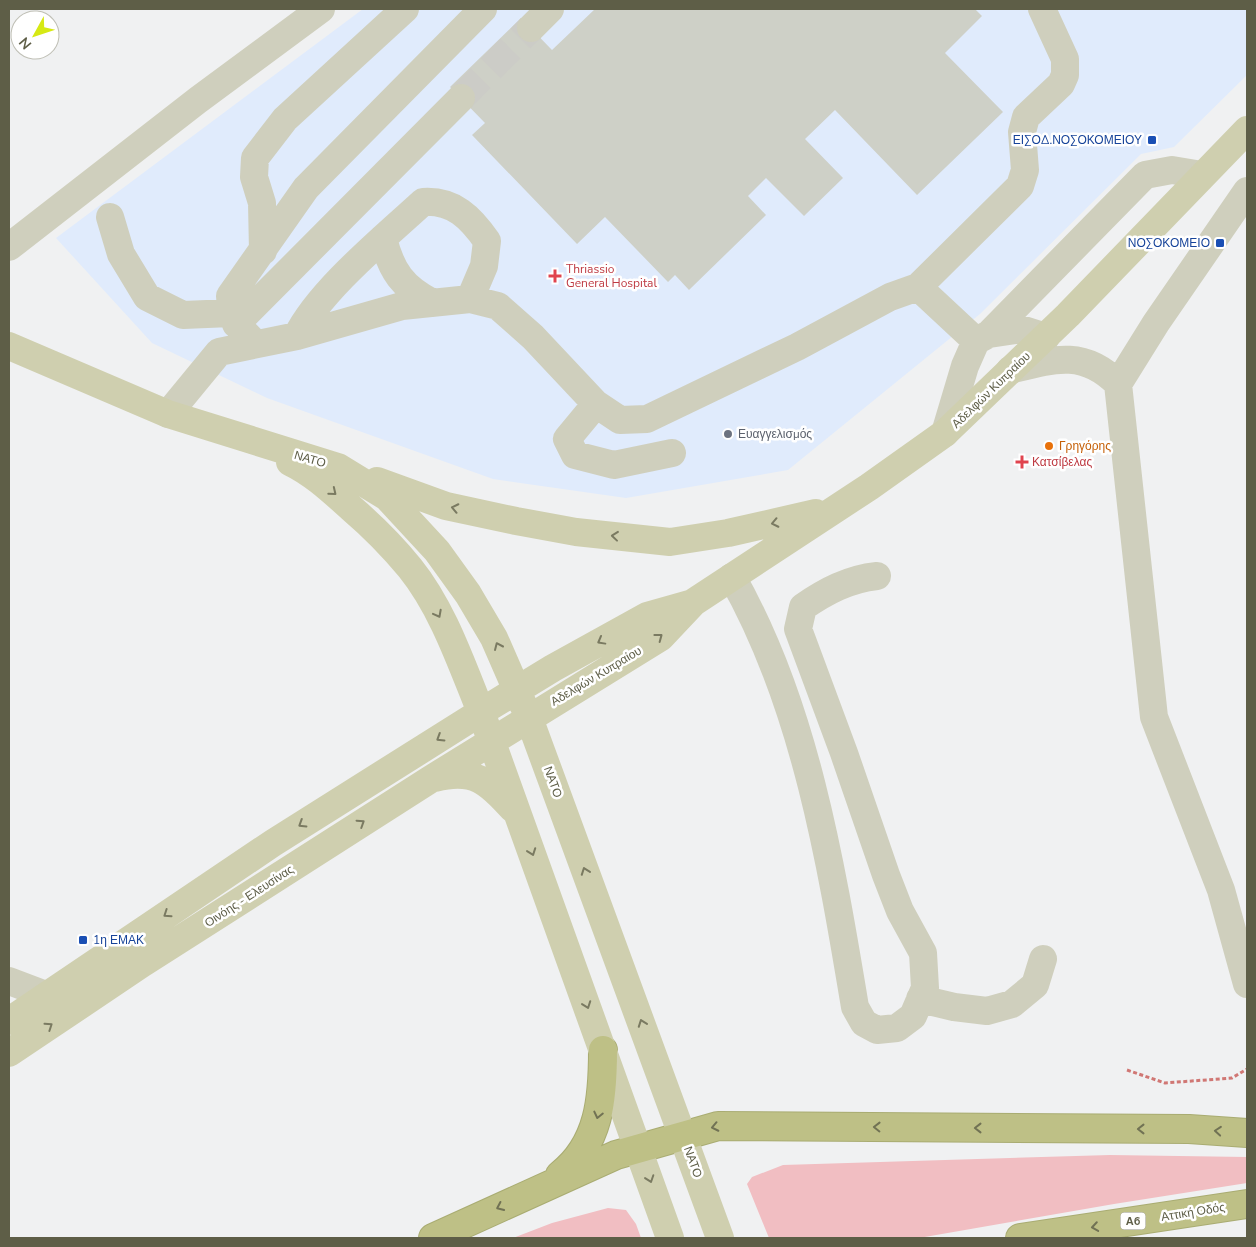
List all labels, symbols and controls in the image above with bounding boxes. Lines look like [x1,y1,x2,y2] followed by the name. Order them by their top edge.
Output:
[10,10,60,60] north arrow
[15,33,36,53] text: N
[1013,132,1142,148] place label: ΕΙΣΟΔ.ΝΟΣΟΚΟΜΕΙΟΥ
[1146,134,1158,146] marker: ΕΙΣΟΔ.ΝΟΣΟΚΟΜΕΙΟΥ
[1128,235,1210,251] place label: ΝΟΣΟΚΟΜΕΙΟ
[1214,237,1226,249] marker: ΝΟΣΟΚΟΜΕΙΟ
[566,261,657,291] place label: Thriassio General Hospital
[548,269,562,283] marker: Thriassio General Hospital
[948,348,1034,432] street label: Αδελφών Κυπραίου
[738,426,812,442] place label: Ευαγγελισμός
[722,428,734,440] marker: Ευαγγελισμός
[1059,438,1111,454] place label: Γρηγόρης
[1043,440,1055,452] marker: Γρηγόρης
[292,447,328,471] street label: ΝΑΤΟ
[1032,454,1092,470] place label: Κατσίβελας
[1016,456,1028,468] marker: Κατσίβελας
[327,486,336,494] one-way arrow
[450,503,459,514] one-way arrow
[771,517,779,528] one-way arrow
[610,531,618,542] one-way arrow
[432,609,442,618] one-way arrow
[653,634,663,643] one-way arrow
[598,635,607,645] one-way arrow
[493,642,504,651] one-way arrow
[548,643,644,709] street label: Αδελφών Κυπραίου
[436,731,445,741] one-way arrow
[540,764,566,800] street label: ΝΑΤΟ
[299,818,308,828] one-way arrow
[356,820,365,830] one-way arrow
[526,847,536,856] one-way arrow
[201,861,297,931] street label: Οινόης - Ελευσίνας
[581,867,591,875] one-way arrow
[163,907,172,917] one-way arrow
[93,932,144,948] place label: 1η ΕΜΑΚ
[77,934,89,946] marker: 1η ΕΜΑΚ
[581,1000,591,1009] one-way arrow
[638,1019,648,1028] one-way arrow
[44,1023,53,1032] one-way arrow
[593,1111,604,1120] one-way arrow
[710,1122,719,1132] one-way arrow
[873,1122,880,1132] one-way arrow
[974,1123,982,1133] one-way arrow
[1136,1124,1144,1134] one-way arrow
[1214,1126,1222,1137] one-way arrow
[680,1144,706,1180] street label: ΝΑΤΟ
[644,1174,654,1182] one-way arrow
[1160,1199,1226,1225] street label: Αττική Οδός
[496,1201,505,1212] one-way arrow
[1120,1212,1146,1230] road number: Α6
[1091,1221,1100,1231] one-way arrow

